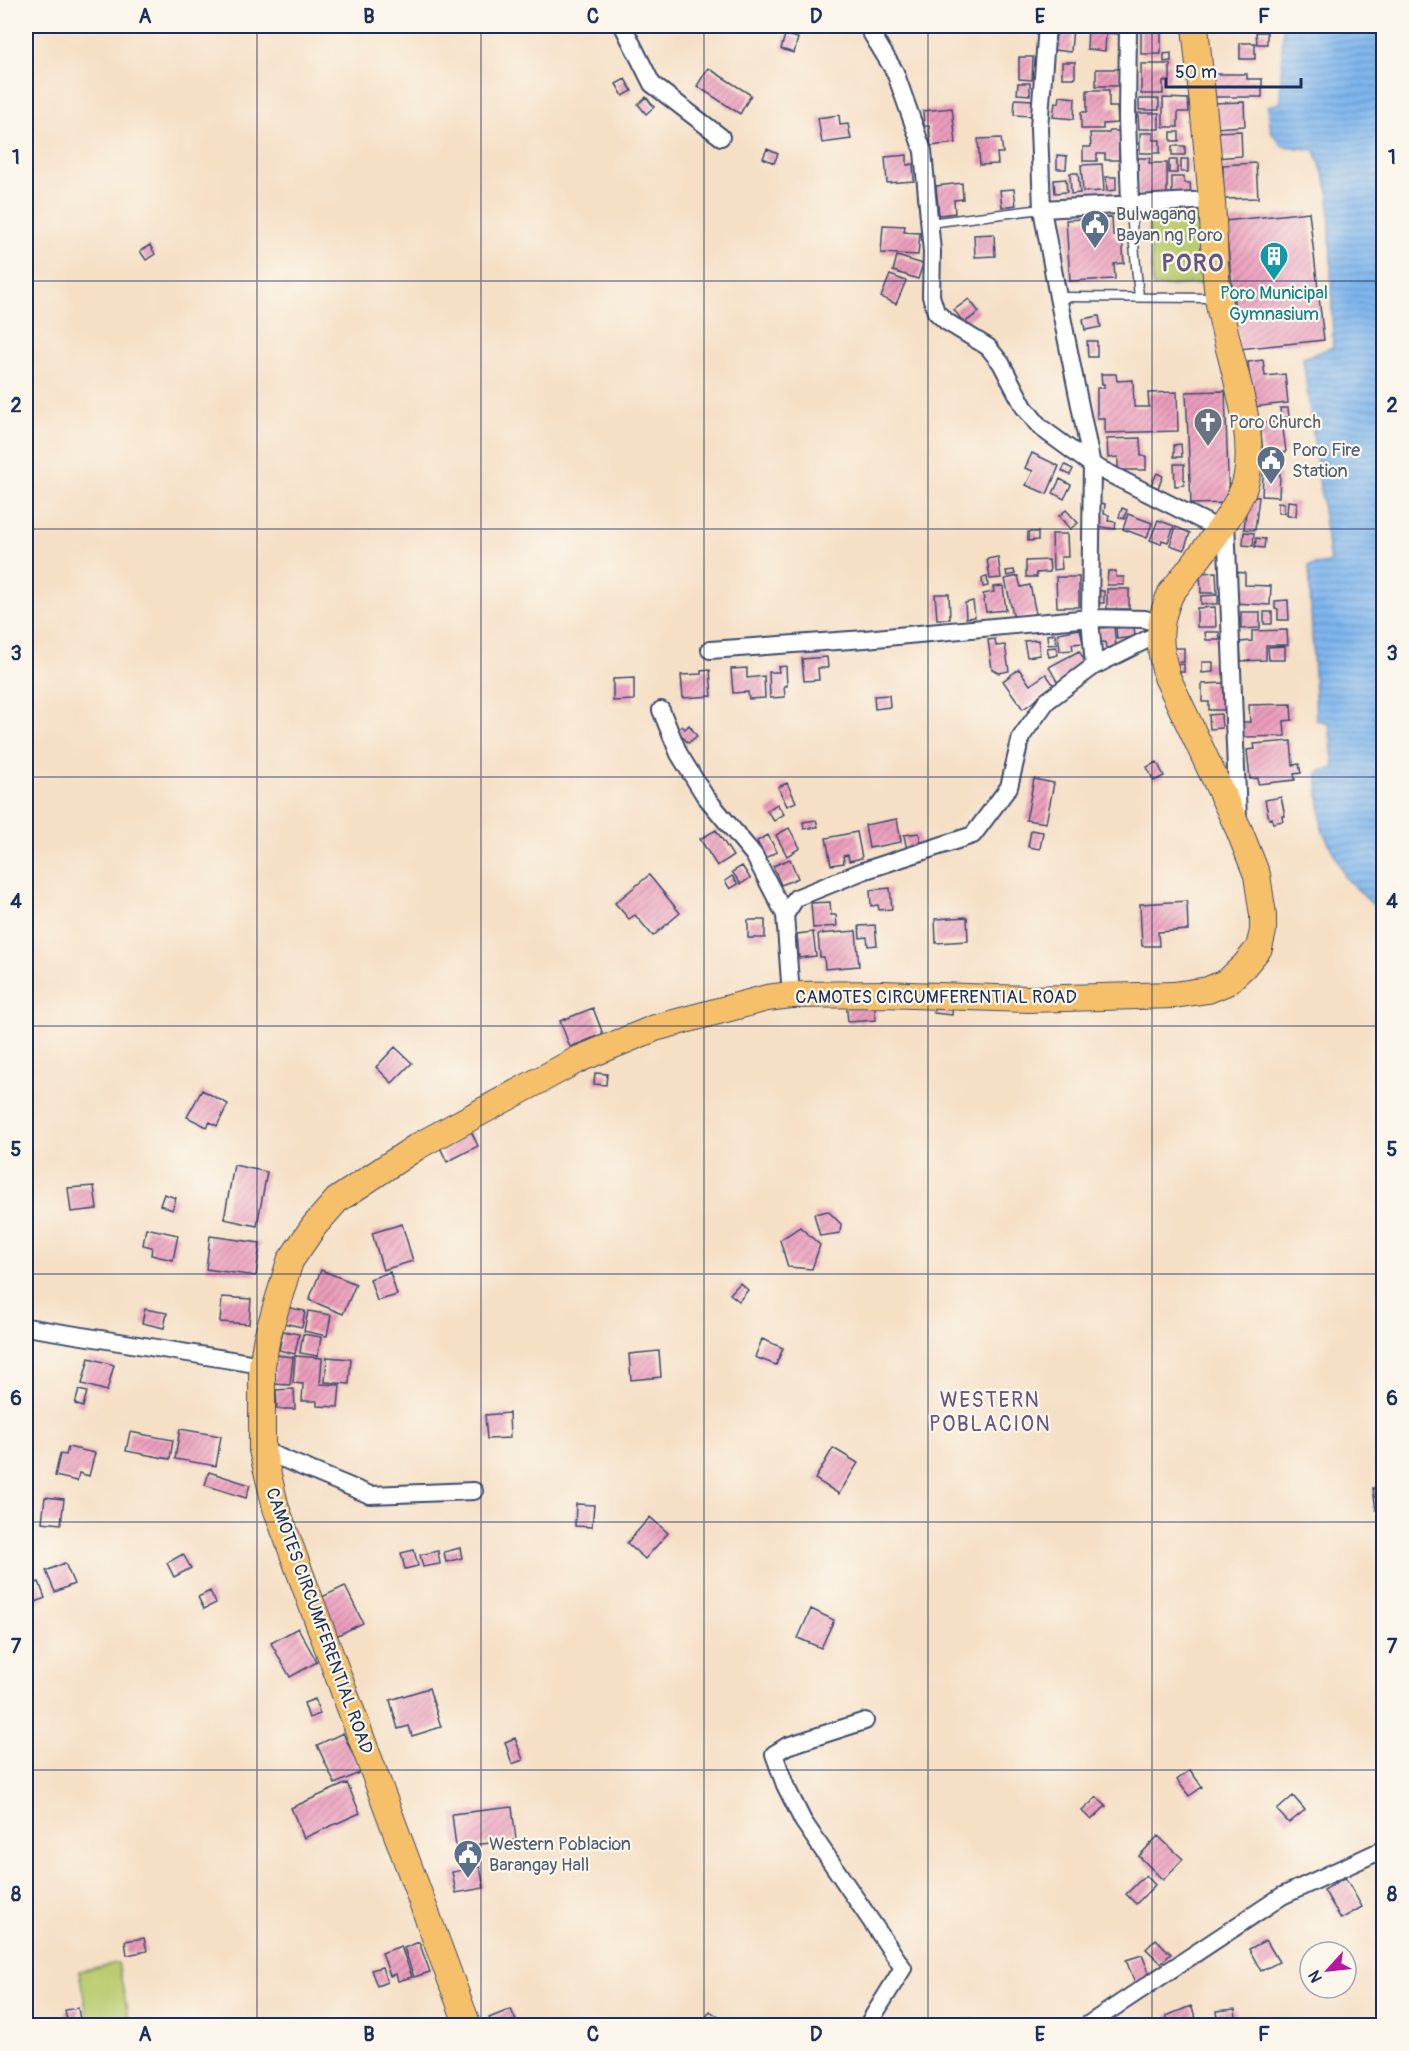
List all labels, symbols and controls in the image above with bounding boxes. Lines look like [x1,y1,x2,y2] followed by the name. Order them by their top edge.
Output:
[139,4,152,29] text: A
[363,4,375,29] text: B
[587,4,599,29] text: C
[810,4,823,29] text: D
[1035,4,1046,29] text: E
[1258,4,1270,29] text: F
[1166,51,1301,89] scale bar
[1175,61,1217,84] text: 50 m
[12,145,20,170] text: 1
[1388,145,1396,170] text: 1
[1116,203,1223,247] place label: Bulwagang Bayan ng Poro
[1079,208,1111,250] public building icon: Bulwagang Bayan ng Poro
[1258,240,1290,282] building icon: Poro Municipal Gymnasium
[1161,249,1225,278] district label: PORO
[1220,282,1328,326] place label: Poro Municipal Gymnasium
[10,393,22,418] text: 2
[1386,393,1398,418] text: 2
[1192,406,1224,448] church icon: Poro Church
[1229,411,1321,434] place label: Poro Church
[1292,439,1360,483] place label: Poro Fire Station
[1255,444,1287,486] public building icon: Poro Fire Station
[10,641,22,666] text: 3
[1386,641,1398,666] text: 3
[10,889,22,914] text: 4
[1386,889,1398,914] text: 4
[795,986,1077,1009] street label: CAMOTES CIRCUMFERENTIAL ROAD
[11,1137,22,1162] text: 5
[1387,1137,1398,1162] text: 5
[10,1386,22,1411] text: 6
[1386,1386,1398,1411] text: 6
[929,1387,1051,1438] district label: WESTERN POBLACION
[260,1485,378,1757] street label: CAMOTES CIRCUMFERENTIAL ROAD
[11,1634,22,1659] text: 7
[1387,1634,1398,1659] text: 7
[489,1833,631,1877] place label: Western Poblacion Barangay Hall
[452,1838,484,1880] public building icon: Western Poblacion Barangay Hall
[11,1882,21,1907] text: 8
[1387,1882,1397,1907] text: 8
[1298,1940,1358,2000] north arrow
[1304,1967,1327,1986] text: N
[139,2022,152,2047] text: A
[363,2022,375,2047] text: B
[587,2022,599,2047] text: C
[810,2022,823,2047] text: D
[1035,2022,1046,2047] text: E
[1258,2022,1270,2047] text: F

